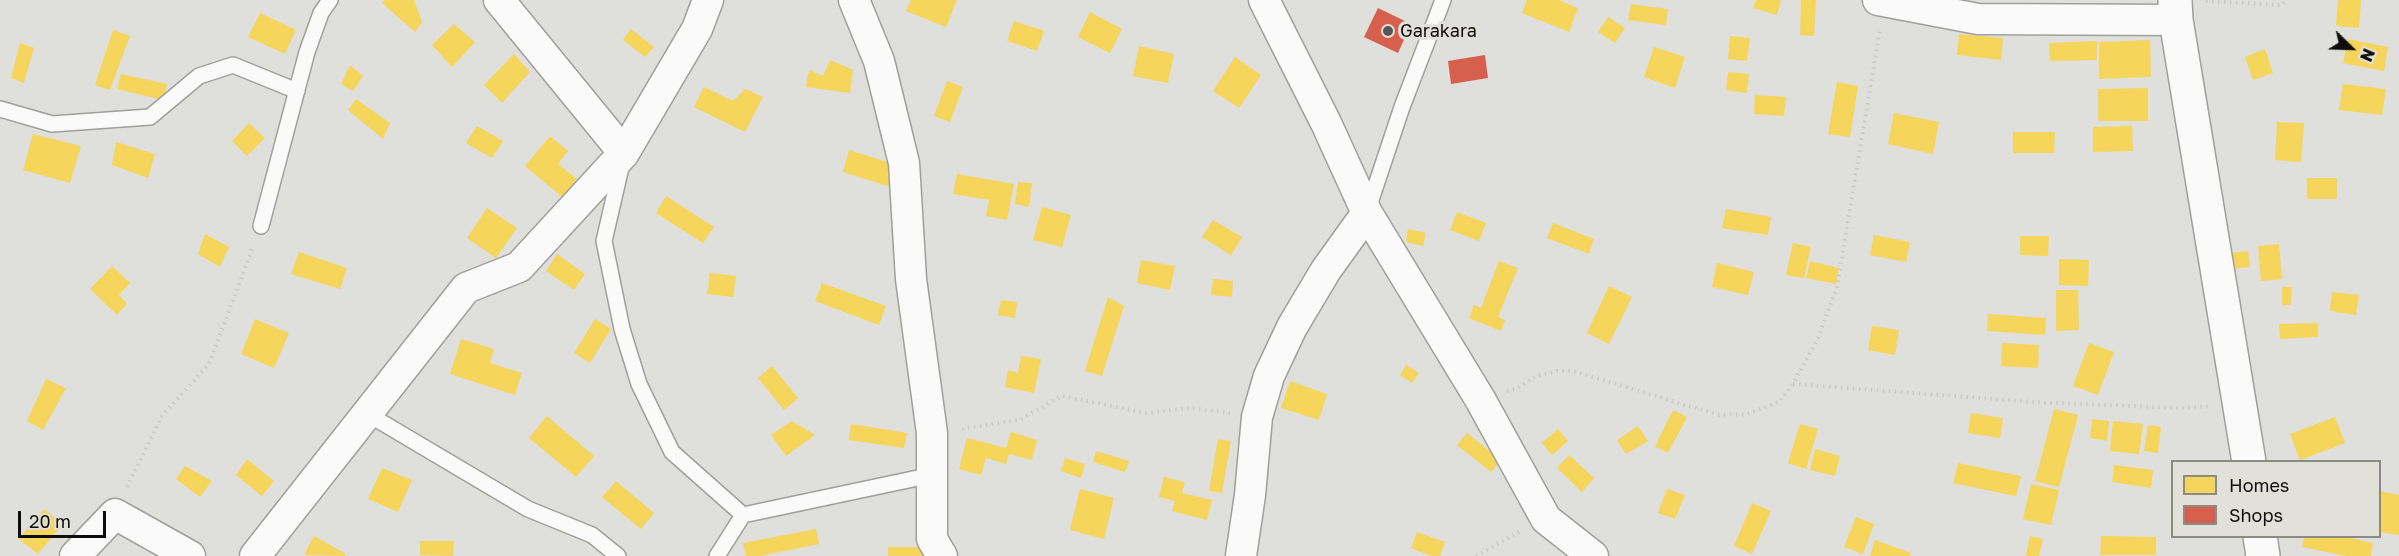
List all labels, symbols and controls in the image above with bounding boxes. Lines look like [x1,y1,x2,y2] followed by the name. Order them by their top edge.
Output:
[2321,18,2381,78] north arrow
[1400,20,1477,42] place label: Garakara
[1381,24,1395,38] marker: Garakara
[2356,46,2379,65] text: N
[2171,460,2381,538] legend
[2229,474,2289,496] text: Homes
[21,499,110,537] scale bar
[2229,504,2283,526] text: Shops
[29,510,71,532] text: 20 m

